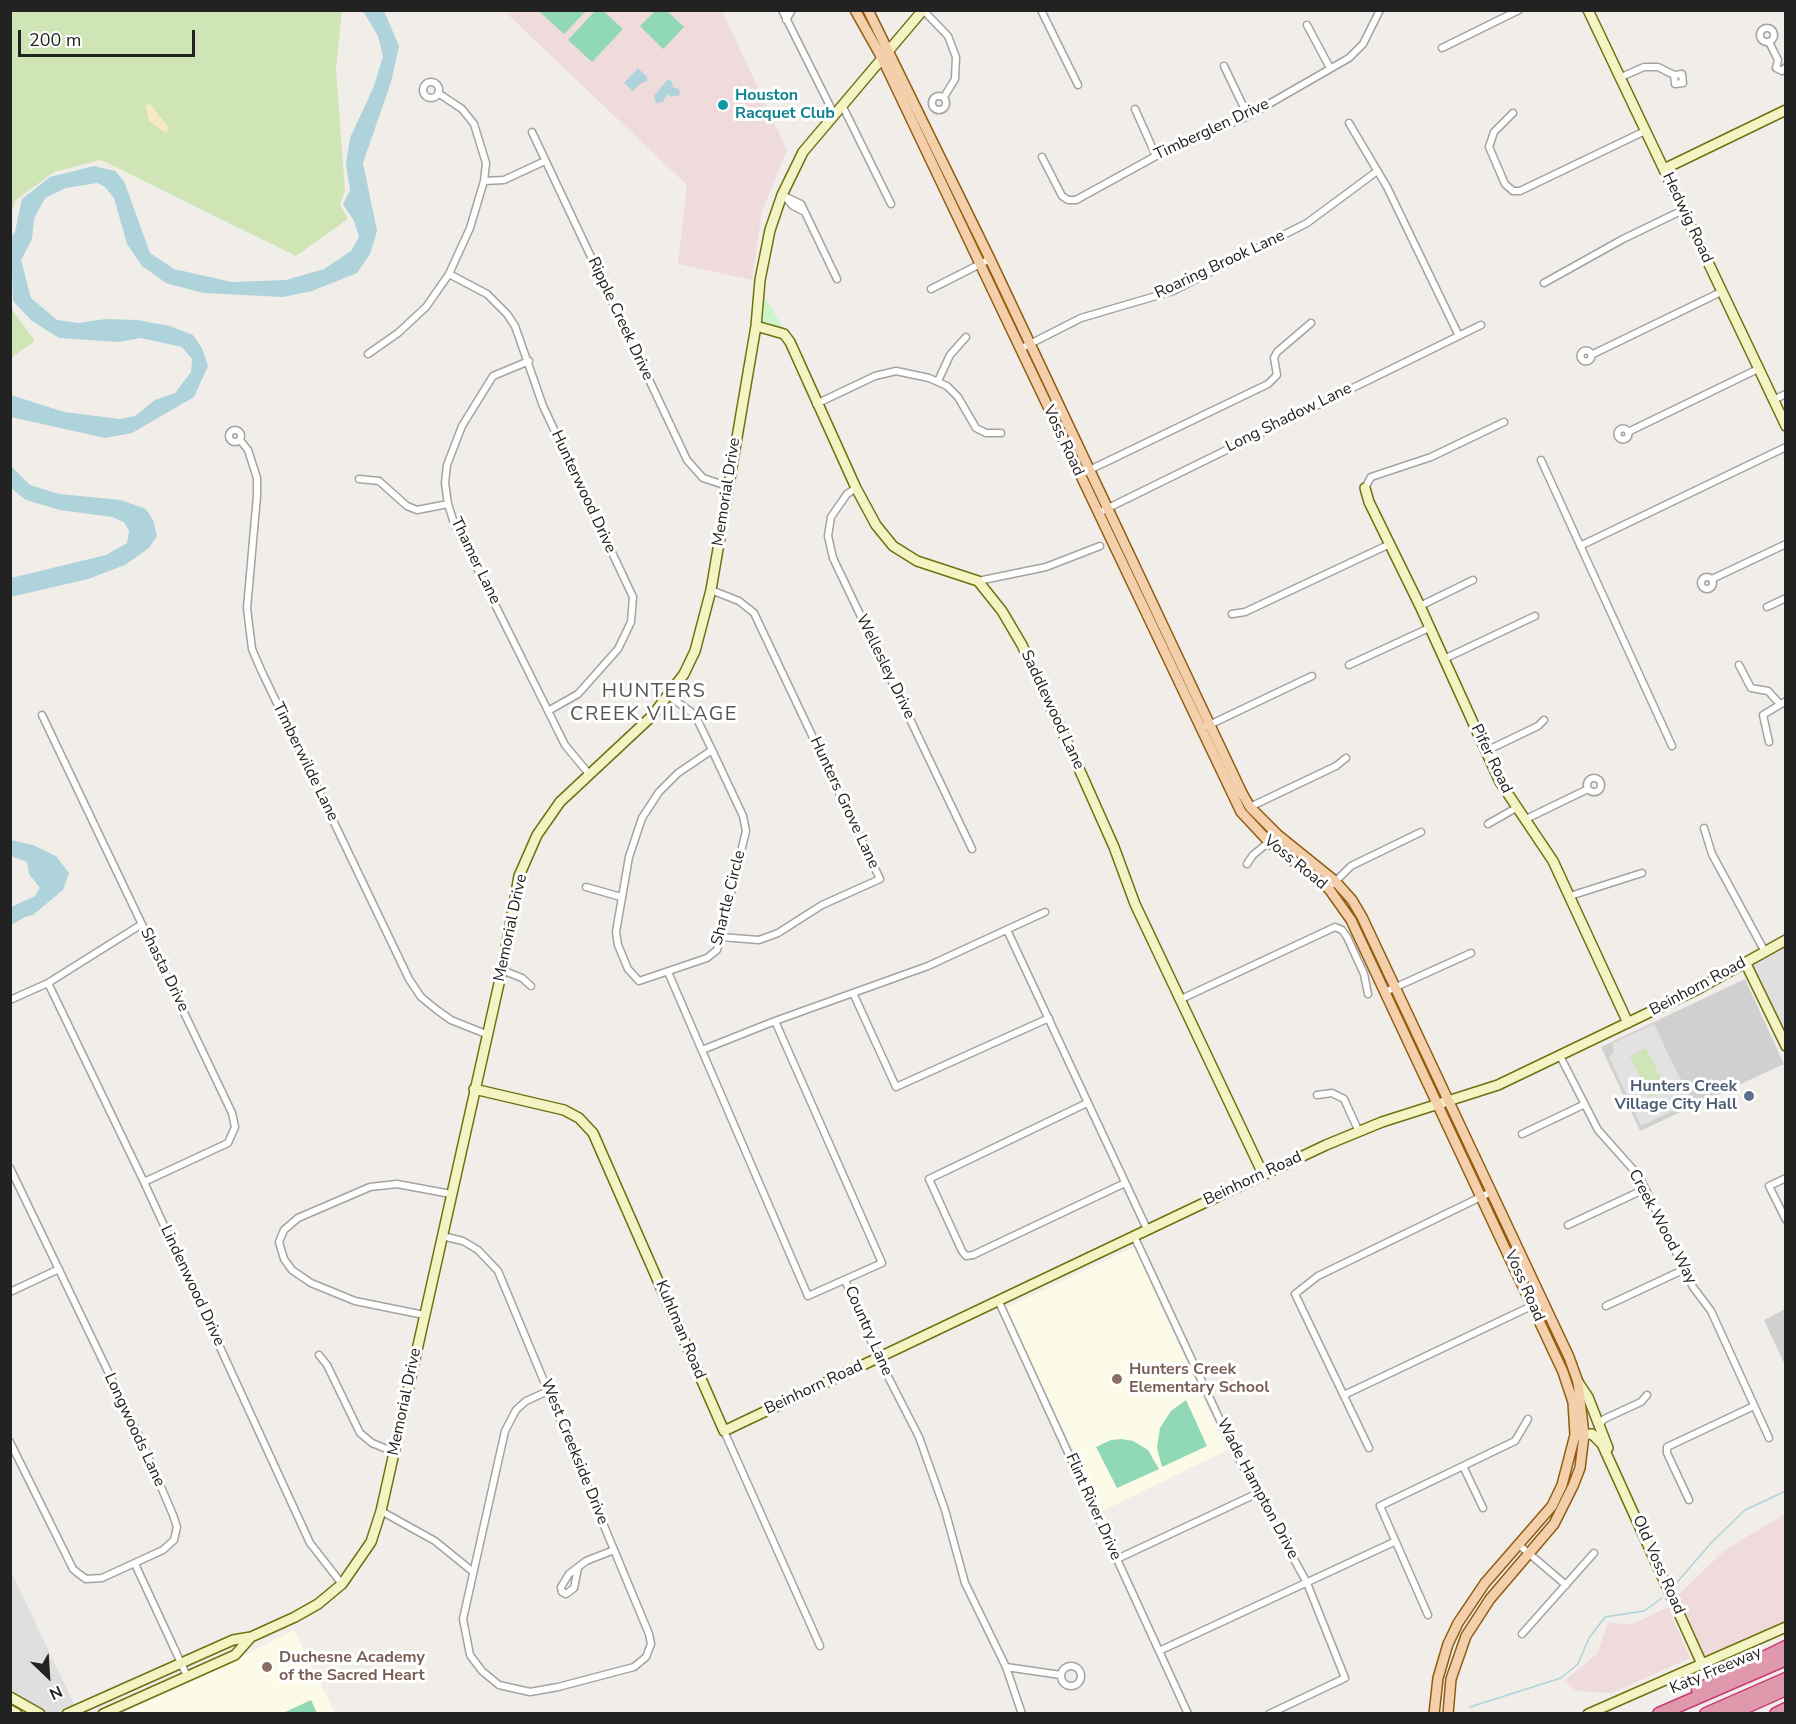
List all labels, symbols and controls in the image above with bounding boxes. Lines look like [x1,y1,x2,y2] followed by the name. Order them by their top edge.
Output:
[21,18,198,56] scale bar
[29,28,81,52] text: 200 m
[735,86,835,124] place label: Houston Racquet Club
[1152,95,1272,165] street label: Timberglen Drive
[716,98,730,112] marker: Houston Racquet Club
[1658,170,1716,266] street label: Hedwig Road
[1152,226,1288,304] street label: Roaring Brook Lane
[583,254,657,384] street label: Ripple Creek Drive
[1223,379,1355,457] street label: Long Shadow Lane
[1038,403,1088,479] street label: Voss Road
[546,428,620,556] street label: Hunterwood Drive
[709,436,745,548] street label: Memorial Drive
[446,515,504,607] street label: Thamer Lane
[851,611,919,723] street label: Wellesley Drive
[1016,647,1088,773] street label: Saddlewood Lane
[570,680,738,727] district label: HUNTERS CREEK VILLAGE
[268,700,342,824] street label: Timberwilde Lane
[1466,721,1516,797] street label: Pifer Road
[805,734,883,872] street label: Hunters Grove Lane
[1260,832,1330,894] street label: Voss Road
[708,849,750,947] street label: Shartle Circle
[490,872,532,984] street label: Memorial Drive
[135,925,193,1015] street label: Shasta Drive
[1647,954,1749,1020] street label: Beinhorn Road
[1615,1077,1737,1115] place label: Hunters Creek Village City Hall
[1742,1089,1756,1103] marker: Hunters Creek Village City Hall
[1201,1148,1305,1210] street label: Beinhorn Road
[1624,1167,1700,1287] street label: Creek Wood Way
[156,1223,228,1349] street label: Lindenwood Drive
[1500,1248,1548,1324] street label: Voss Road
[651,1278,709,1382] street label: Kuhlman Road
[840,1283,896,1379] street label: Country Lane
[384,1346,426,1458] street label: Memorial Drive
[762,1357,866,1419] street label: Beinhorn Road
[1129,1360,1269,1398] place label: Hunters Creek Elementary School
[99,1370,169,1490] street label: Longwoods Lane
[1110,1372,1124,1386] marker: Hunters Creek Elementary School
[536,1377,612,1527] street label: West Creekside Drive
[1212,1415,1302,1563] street label: Wade Hampton Drive
[1061,1451,1125,1563] street label: Flint River Drive
[1628,1513,1688,1617] street label: Old Voss Road
[1667,1643,1765,1699] street label: Katy Freeway
[18,1646,78,1706] north arrow
[279,1648,425,1686] place label: Duchesne Academy of the Sacred Heart
[260,1660,274,1674] marker: Duchesne Academy of the Sacred Heart
[46,1680,66,1705] text: N

